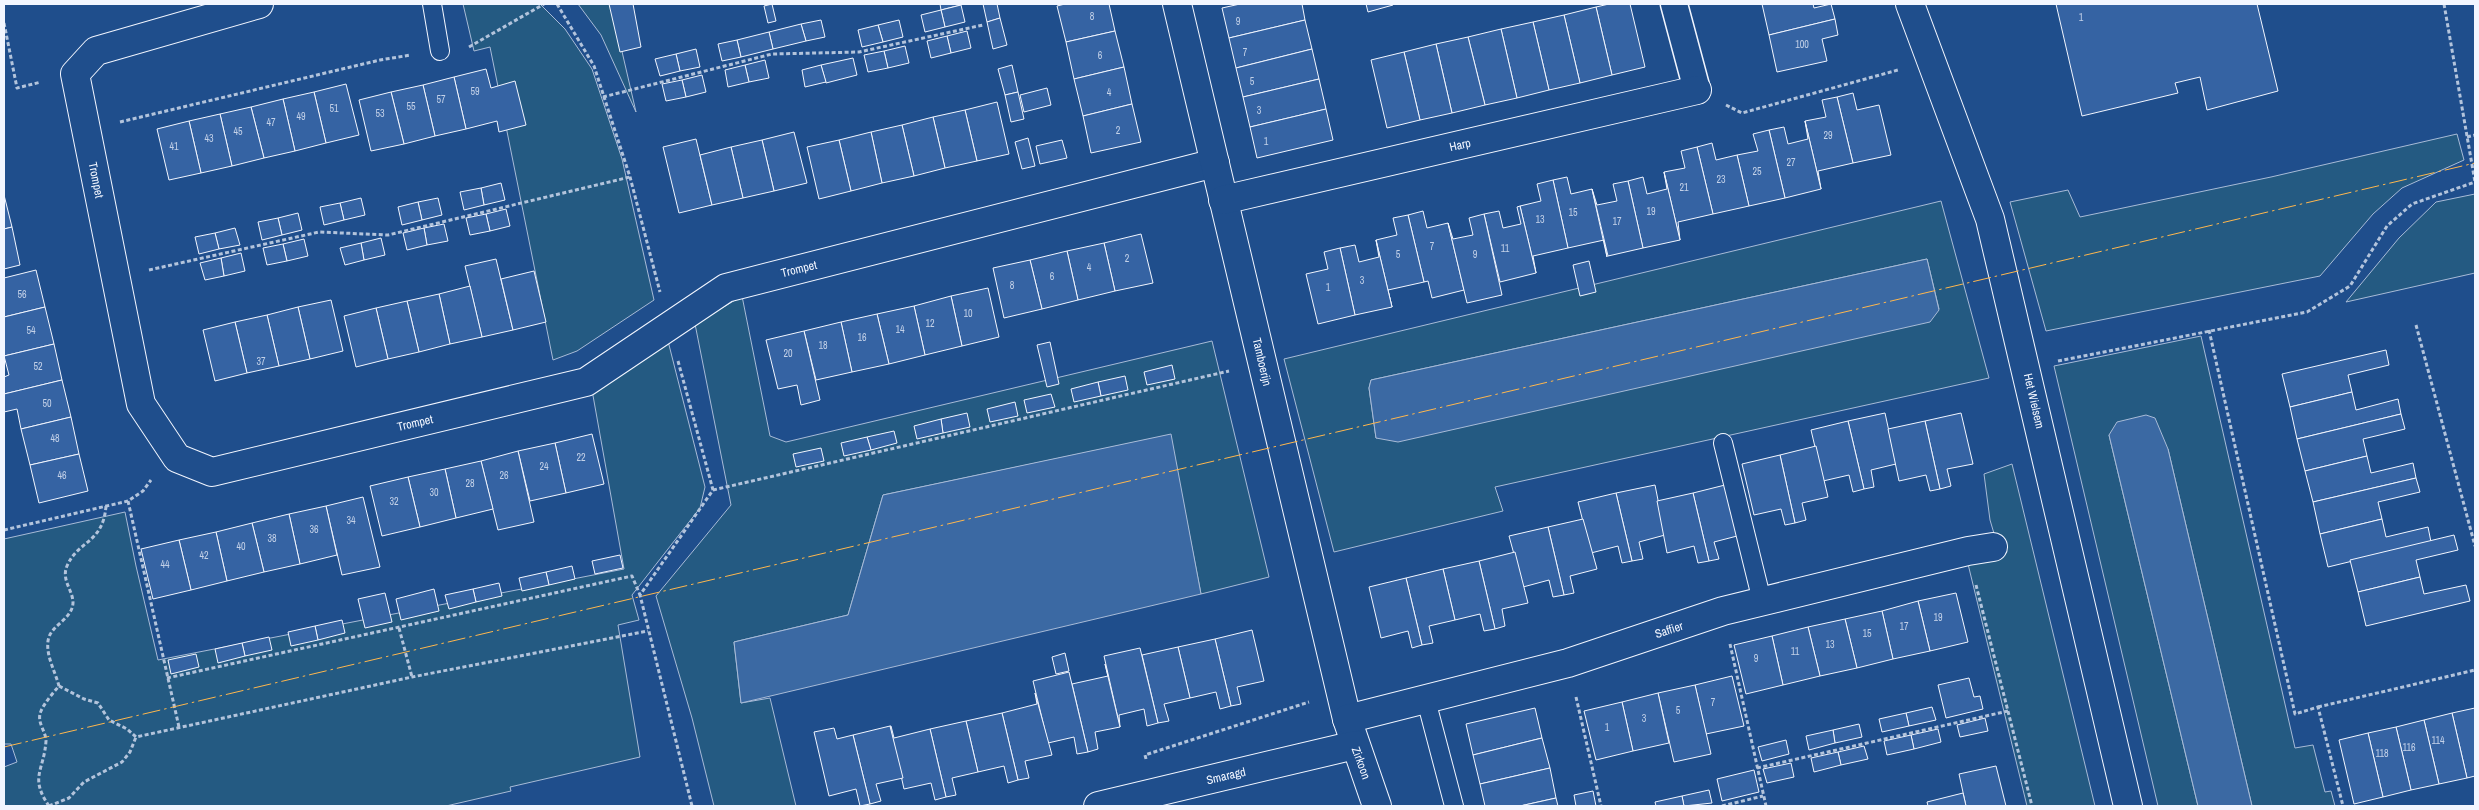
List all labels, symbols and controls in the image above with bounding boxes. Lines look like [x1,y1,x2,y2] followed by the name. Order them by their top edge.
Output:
[1090,10,1095,23] house number: 8
[2079,11,2084,24] house number: 1
[1236,15,1241,28] house number: 9
[1795,38,1809,51] house number: 100
[1243,46,1248,59] house number: 7
[1098,49,1103,62] house number: 6
[1250,75,1255,88] house number: 5
[470,85,480,98] house number: 59
[1107,86,1112,99] house number: 4
[436,93,446,106] house number: 57
[406,100,416,113] house number: 55
[329,102,339,115] house number: 51
[1257,104,1262,117] house number: 3
[375,107,385,120] house number: 53
[296,110,306,123] house number: 49
[266,116,276,129] house number: 47
[1116,124,1121,137] house number: 2
[233,125,243,138] house number: 45
[1823,129,1833,142] house number: 29
[204,132,214,145] house number: 43
[1264,135,1269,148] house number: 1
[1448,135,1472,155] street label: Harp
[169,140,179,153] house number: 41
[1786,156,1796,169] house number: 27
[85,161,107,200] street label: Trompet
[1752,165,1762,178] house number: 25
[1716,173,1726,186] house number: 23
[1679,181,1689,194] house number: 21
[1646,205,1656,218] house number: 19
[1568,206,1578,219] house number: 15
[1535,213,1545,226] house number: 13
[1612,215,1622,228] house number: 17
[1430,240,1435,253] house number: 7
[1501,242,1510,255] house number: 11
[1396,248,1401,261] house number: 5
[1473,248,1478,261] house number: 9
[1125,252,1130,265] house number: 2
[779,257,819,281] street label: Trompet
[1087,261,1092,274] house number: 4
[1050,270,1055,283] house number: 6
[1360,274,1365,287] house number: 3
[1010,279,1015,292] house number: 8
[1326,281,1331,294] house number: 1
[17,288,27,301] house number: 56
[963,307,973,320] house number: 10
[925,317,935,330] house number: 12
[895,323,905,336] house number: 14
[26,324,36,337] house number: 54
[857,331,867,344] house number: 16
[1249,336,1275,388] street label: Tamboerijn
[818,339,828,352] house number: 18
[783,347,793,360] house number: 20
[256,355,266,368] house number: 37
[33,360,43,373] house number: 52
[2020,372,2048,430] street label: Het Wielsem
[42,397,52,410] house number: 50
[396,411,435,435] street label: Trompet
[50,432,60,445] house number: 48
[576,451,586,464] house number: 22
[539,460,549,473] house number: 24
[57,469,67,482] house number: 46
[499,469,509,482] house number: 26
[465,477,475,490] house number: 28
[429,486,439,499] house number: 30
[389,495,399,508] house number: 32
[346,514,356,527] house number: 34
[309,523,319,536] house number: 36
[267,532,277,545] house number: 38
[236,540,246,553] house number: 40
[199,549,209,562] house number: 42
[160,558,170,571] house number: 44
[1933,611,1943,624] house number: 19
[1653,618,1686,642] street label: Saffier
[1899,620,1909,633] house number: 17
[1862,627,1872,640] house number: 15
[1825,638,1835,651] house number: 13
[1791,645,1800,658] house number: 11
[1754,652,1759,665] house number: 9
[1711,696,1716,709] house number: 7
[1676,704,1681,717] house number: 5
[1642,712,1647,725] house number: 3
[1605,721,1610,734] house number: 1
[2431,734,2445,747] house number: 114
[2402,741,2416,754] house number: 116
[1348,745,1374,781] street label: Zirkoon
[2375,747,2389,760] house number: 118
[1205,764,1247,788] street label: Smaragd

